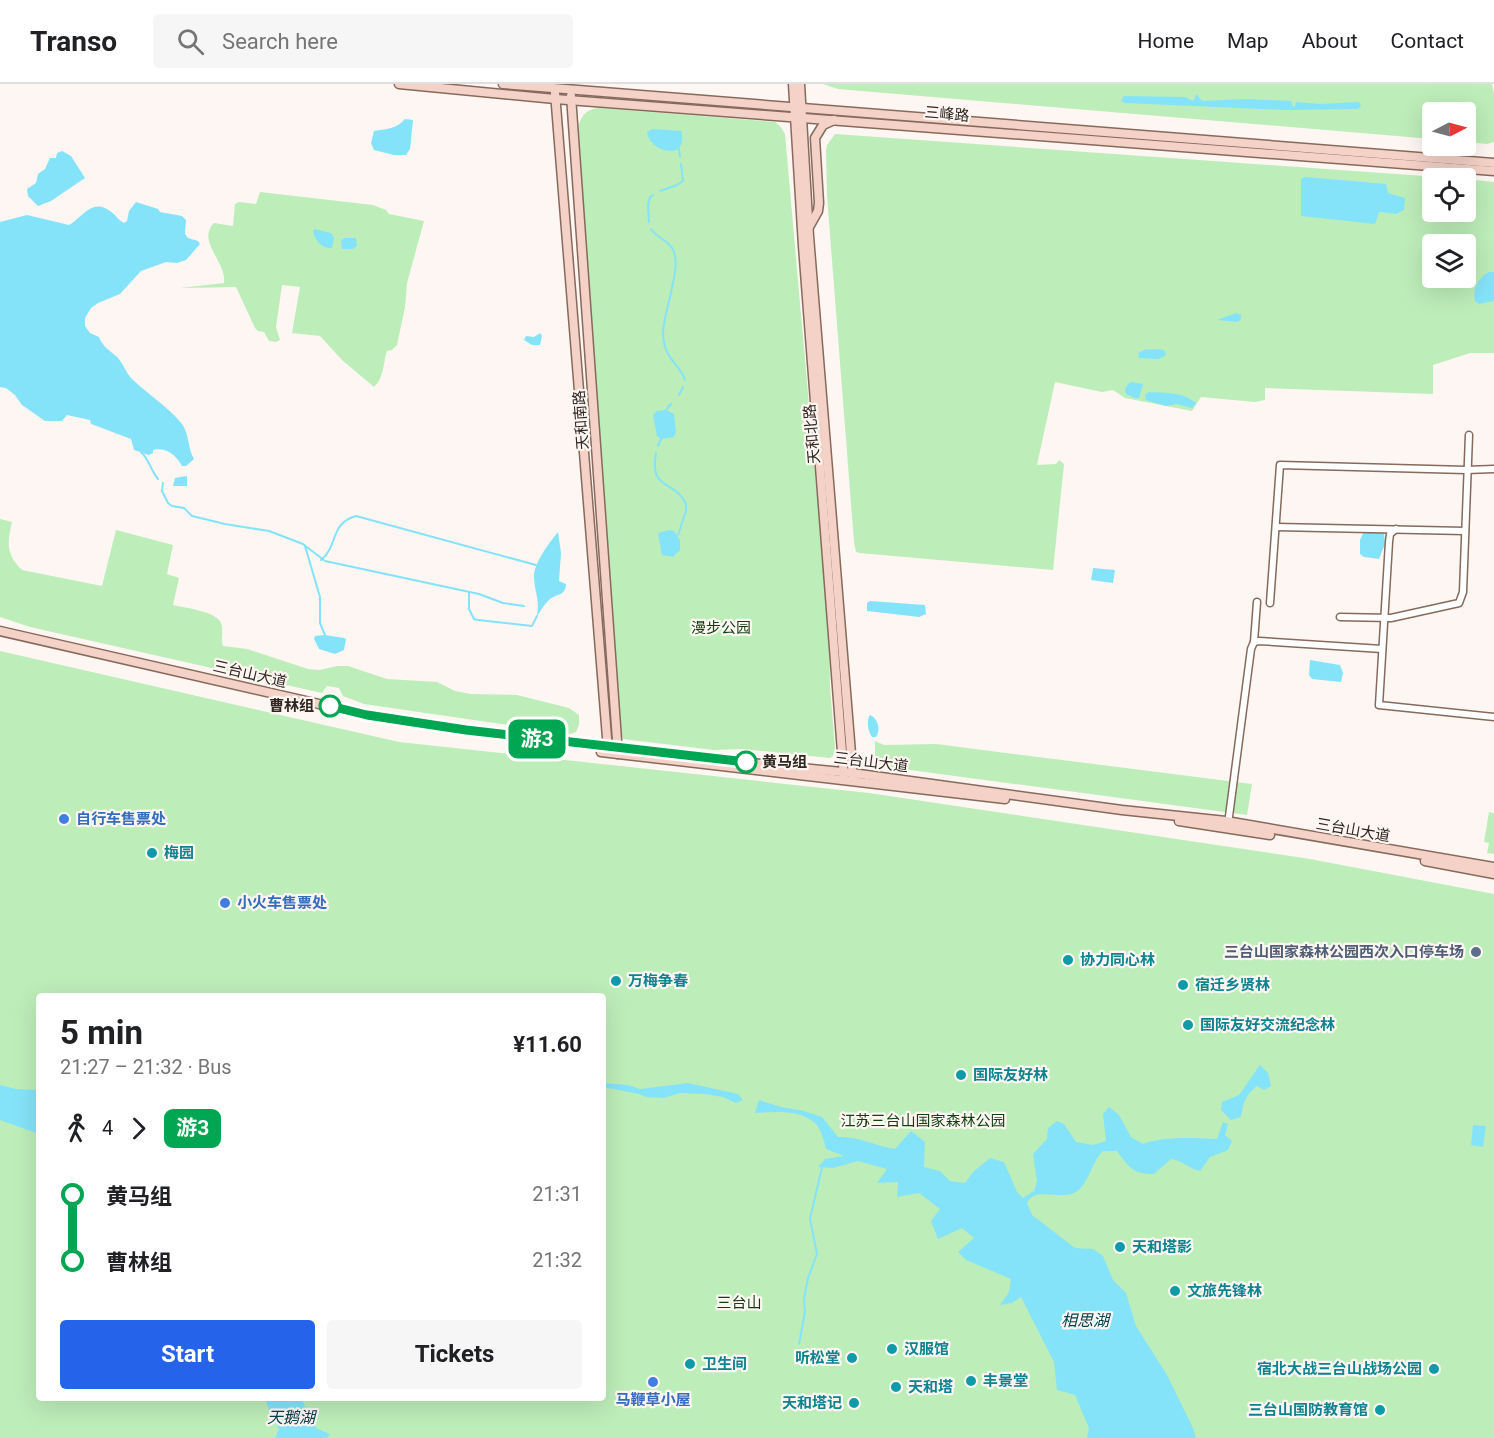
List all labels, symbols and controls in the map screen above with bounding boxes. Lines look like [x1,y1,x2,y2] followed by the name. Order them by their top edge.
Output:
[153,14,573,68] search box
[30,25,117,58] text: Transo
[174,25,207,58] icon: search
[222,29,338,54] text: Search here
[1138,29,1194,53] text: Home
[1227,29,1269,53] text: Map
[1302,29,1358,53] text: About
[1391,29,1464,53] text: Contact
[1422,102,1476,156] north arrow
[1422,102,1476,288] map controls
[924,103,970,125] street label: 三峰路
[1422,168,1476,222] button: locate
[1422,234,1476,288] button: layers
[570,389,592,451] street label: 天和南路
[800,403,824,465] street label: 天和北路
[691,619,751,637] park label: 漫步公园
[211,657,289,691] street label: 三台山大道
[319,695,341,717] marker: 曹林组
[269,697,314,715] place label: 曹林组
[510,720,564,758] line badge: 游3
[520,727,554,751] text: 游3
[833,748,909,776] street label: 三台山大道
[735,751,757,773] marker: 黄马组
[762,753,807,771] place label: 黄马组
[76,810,166,828] place label: 自行车售票处
[57,812,71,826] marker: 自行车售票处
[1314,815,1392,845] street label: 三台山大道
[164,844,194,862] place label: 梅园
[145,846,159,860] marker: 梅园
[237,894,327,912] place label: 小火车售票处
[218,896,232,910] marker: 小火车售票处
[1224,943,1464,961] place label: 三台山国家森林公园西次入口停车场
[1469,945,1483,959] marker: 三台山国家森林公园西次入口停车场
[1080,951,1155,969] place label: 协力同心林
[1061,953,1075,967] marker: 协力同心林
[628,972,688,990] place label: 万梅争春
[609,974,623,988] marker: 万梅争春
[1195,976,1270,994] place label: 宿迁乡贤林
[1176,978,1190,992] marker: 宿迁乡贤林
[60,1013,143,1052] text: 5 min
[1200,1016,1335,1034] place label: 国际友好交流纪念林
[1181,1018,1195,1032] marker: 国际友好交流纪念林
[513,1032,582,1057] text: ¥11.60
[60,1055,232,1079] text: 21:27 – 21:32 · Bus
[973,1066,1048,1084] place label: 国际友好林
[954,1068,968,1082] marker: 国际友好林
[60,1112,93,1145] icon: walk
[122,1112,155,1145] icon: forward
[840,1112,1006,1130] park label: 江苏三台山国家森林公园
[102,1116,113,1140] text: 4
[176,1116,209,1140] text: 游3
[532,1182,582,1206] text: 21:31
[106,1184,172,1209] text: 黄马组
[1132,1238,1192,1256] place label: 天和塔影
[1113,1240,1127,1254] marker: 天和塔影
[532,1248,582,1272] text: 21:32
[106,1250,172,1275] text: 曹林组
[1187,1282,1262,1300] place label: 文旅先锋林
[1168,1284,1182,1298] marker: 文旅先锋林
[716,1294,762,1312] park label: 三台山
[1061,1311,1112,1330] water label: 相思湖
[60,1320,315,1389] button: Start
[327,1320,582,1389] button: Tickets
[904,1340,949,1358] place label: 汉服馆
[885,1342,899,1356] marker: 汉服馆
[795,1349,840,1367] place label: 听松堂
[845,1351,859,1365] marker: 听松堂
[702,1355,747,1373] place label: 卫生间
[683,1357,697,1371] marker: 卫生间
[1257,1360,1422,1378] place label: 宿北大战三台山战场公园
[1427,1362,1441,1376] marker: 宿北大战三台山战场公园
[983,1372,1028,1390] place label: 丰景堂
[964,1374,978,1388] marker: 丰景堂
[646,1375,660,1389] marker: 马鞭草小屋
[908,1378,953,1396] place label: 天和塔
[889,1380,903,1394] marker: 天和塔
[615,1391,691,1409] place label: 马鞭草小屋
[782,1394,842,1412] place label: 天和塔记
[847,1396,861,1410] marker: 天和塔记
[1248,1401,1368,1419] place label: 三台山国防教育馆
[1373,1403,1387,1417] marker: 三台山国防教育馆
[267,1408,318,1427] water label: 天鹅湖

